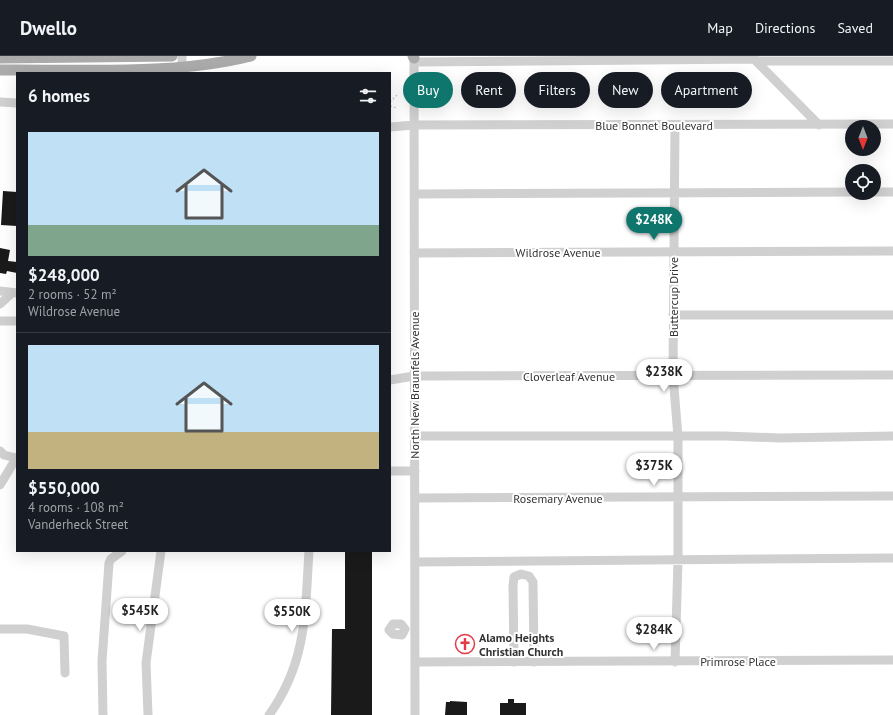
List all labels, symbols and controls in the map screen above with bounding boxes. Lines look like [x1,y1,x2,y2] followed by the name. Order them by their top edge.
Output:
[20,16,77,40] text: Dwello
[707,19,733,37] text: Map
[755,19,815,37] text: Directions
[837,19,873,37] text: Saved
[403,72,453,108] chip: Buy
[461,72,516,108] chip: Rent
[524,72,590,108] chip: Filters
[598,72,653,108] chip: New
[661,72,752,108] chip: Apartment
[28,85,90,107] text: 6 homes
[357,85,379,107] icon: filters
[595,118,713,133] street label: Blue Bonnet Boulevard
[845,120,881,156] north arrow
[845,120,881,200] map controls
[168,158,240,230] icon: home
[845,164,881,200] button: locate
[626,207,682,241] pin: $248K
[635,211,673,228] text: $248K
[515,245,601,260] street label: Wildrose Avenue
[666,257,681,337] street label: Buttercup Drive
[28,264,100,286] text: $248,000
[28,286,117,303] text: 2 rooms · 52 m²
[28,303,120,320] text: Wildrose Avenue
[407,311,422,459] street label: North New Braunfels Avenue
[636,359,692,393] pin: $238K
[645,363,683,380] text: $238K
[523,369,615,384] street label: Cloverleaf Avenue
[168,371,240,443] icon: home
[626,453,682,487] pin: $375K
[635,457,673,474] text: $375K
[28,477,100,499] text: $550,000
[513,491,603,506] street label: Rosemary Avenue
[28,499,124,516] text: 4 rooms · 108 m²
[28,516,128,533] text: Vanderheck Street
[112,598,168,632] pin: $545K
[264,599,320,633] pin: $550K
[121,602,159,619] text: $545K
[273,603,311,620] text: $550K
[626,617,682,651] pin: $284K
[635,621,673,638] text: $284K
[479,630,563,659] place label: Alamo Heights Christian Church
[454,633,476,655] church icon: Alamo Heights Christian Church
[700,654,776,669] street label: Primrose Place

